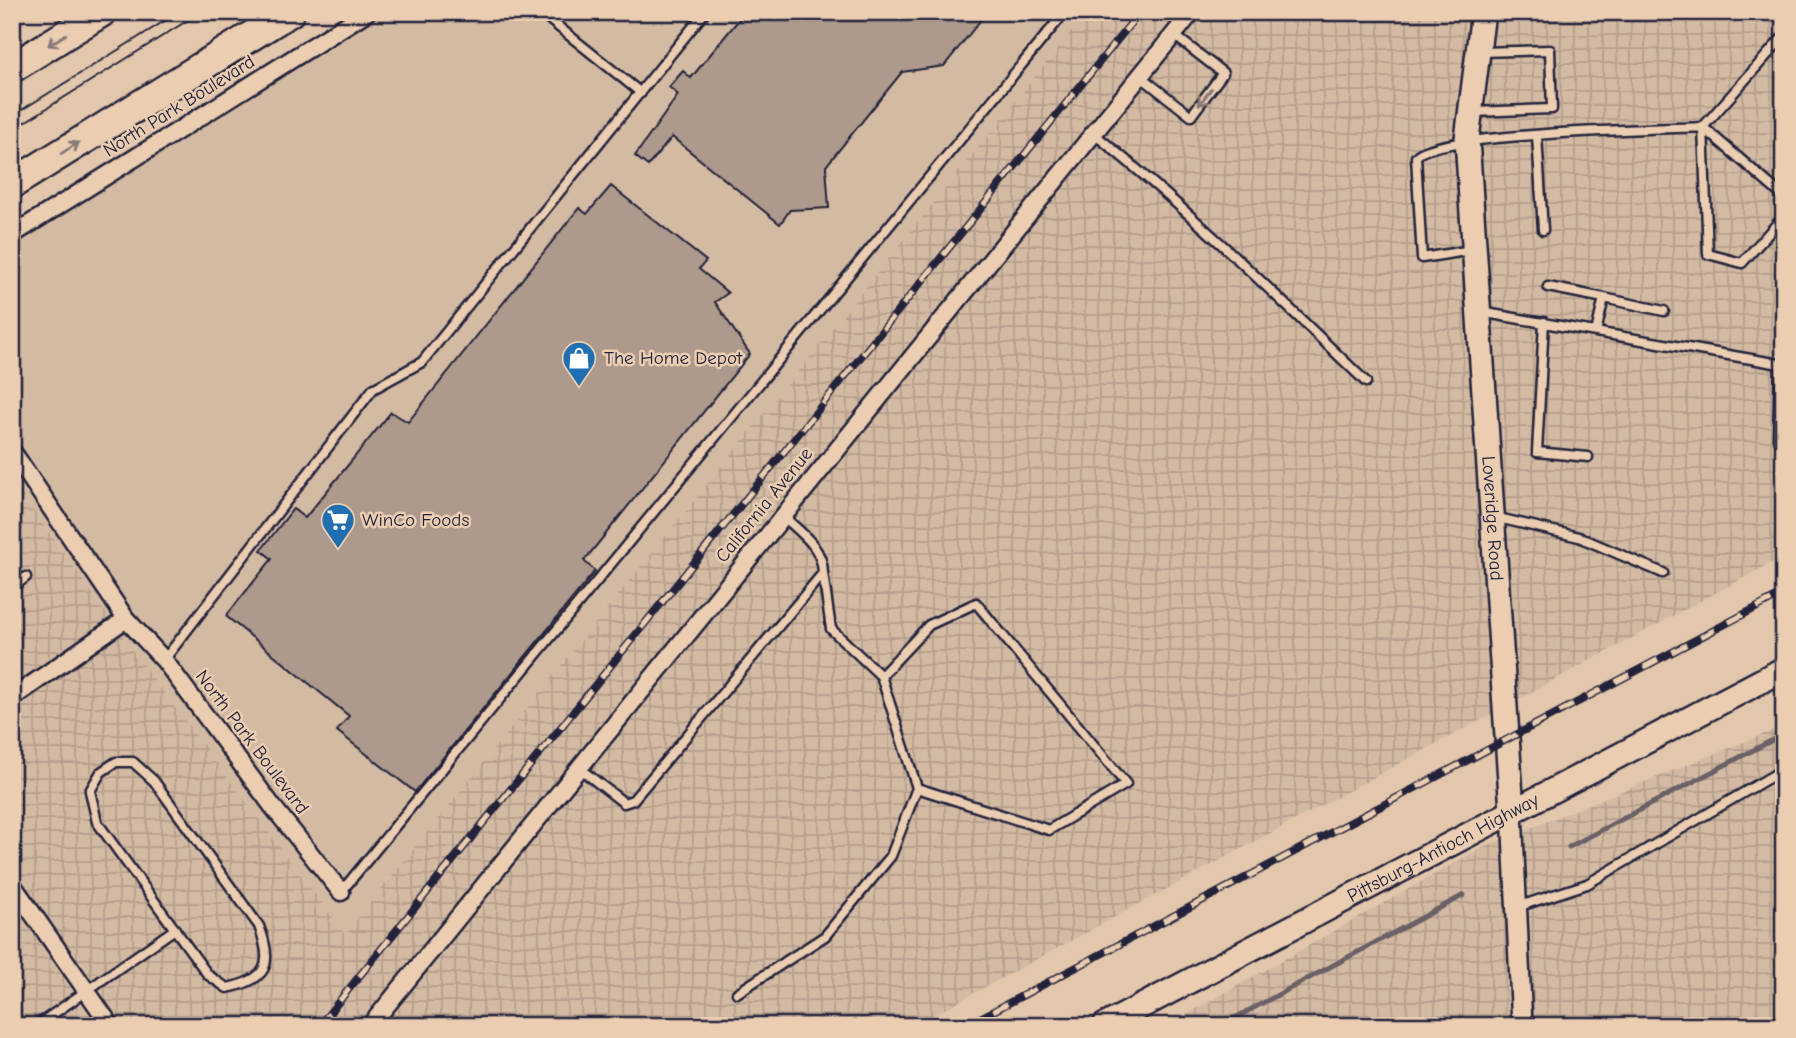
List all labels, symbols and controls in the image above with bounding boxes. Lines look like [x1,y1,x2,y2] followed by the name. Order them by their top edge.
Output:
[48,34,68,48] one-way arrow
[99,50,259,162] street label: North Park Boulevard
[1198,87,1213,106] one-way arrow
[60,140,80,154] one-way arrow
[560,339,598,388] shop icon: The Home Depot
[604,347,743,369] place label: The Home Depot
[711,443,817,567] street label: California Avenue
[1477,455,1508,581] street label: Loveridge Road
[319,501,357,550] supermarket icon: WinCo Foods
[362,509,469,531] place label: WinCo Foods
[191,666,313,818] street label: North Park Boulevard
[1344,788,1543,907] street label: Pittsburg-Antioch Highway

